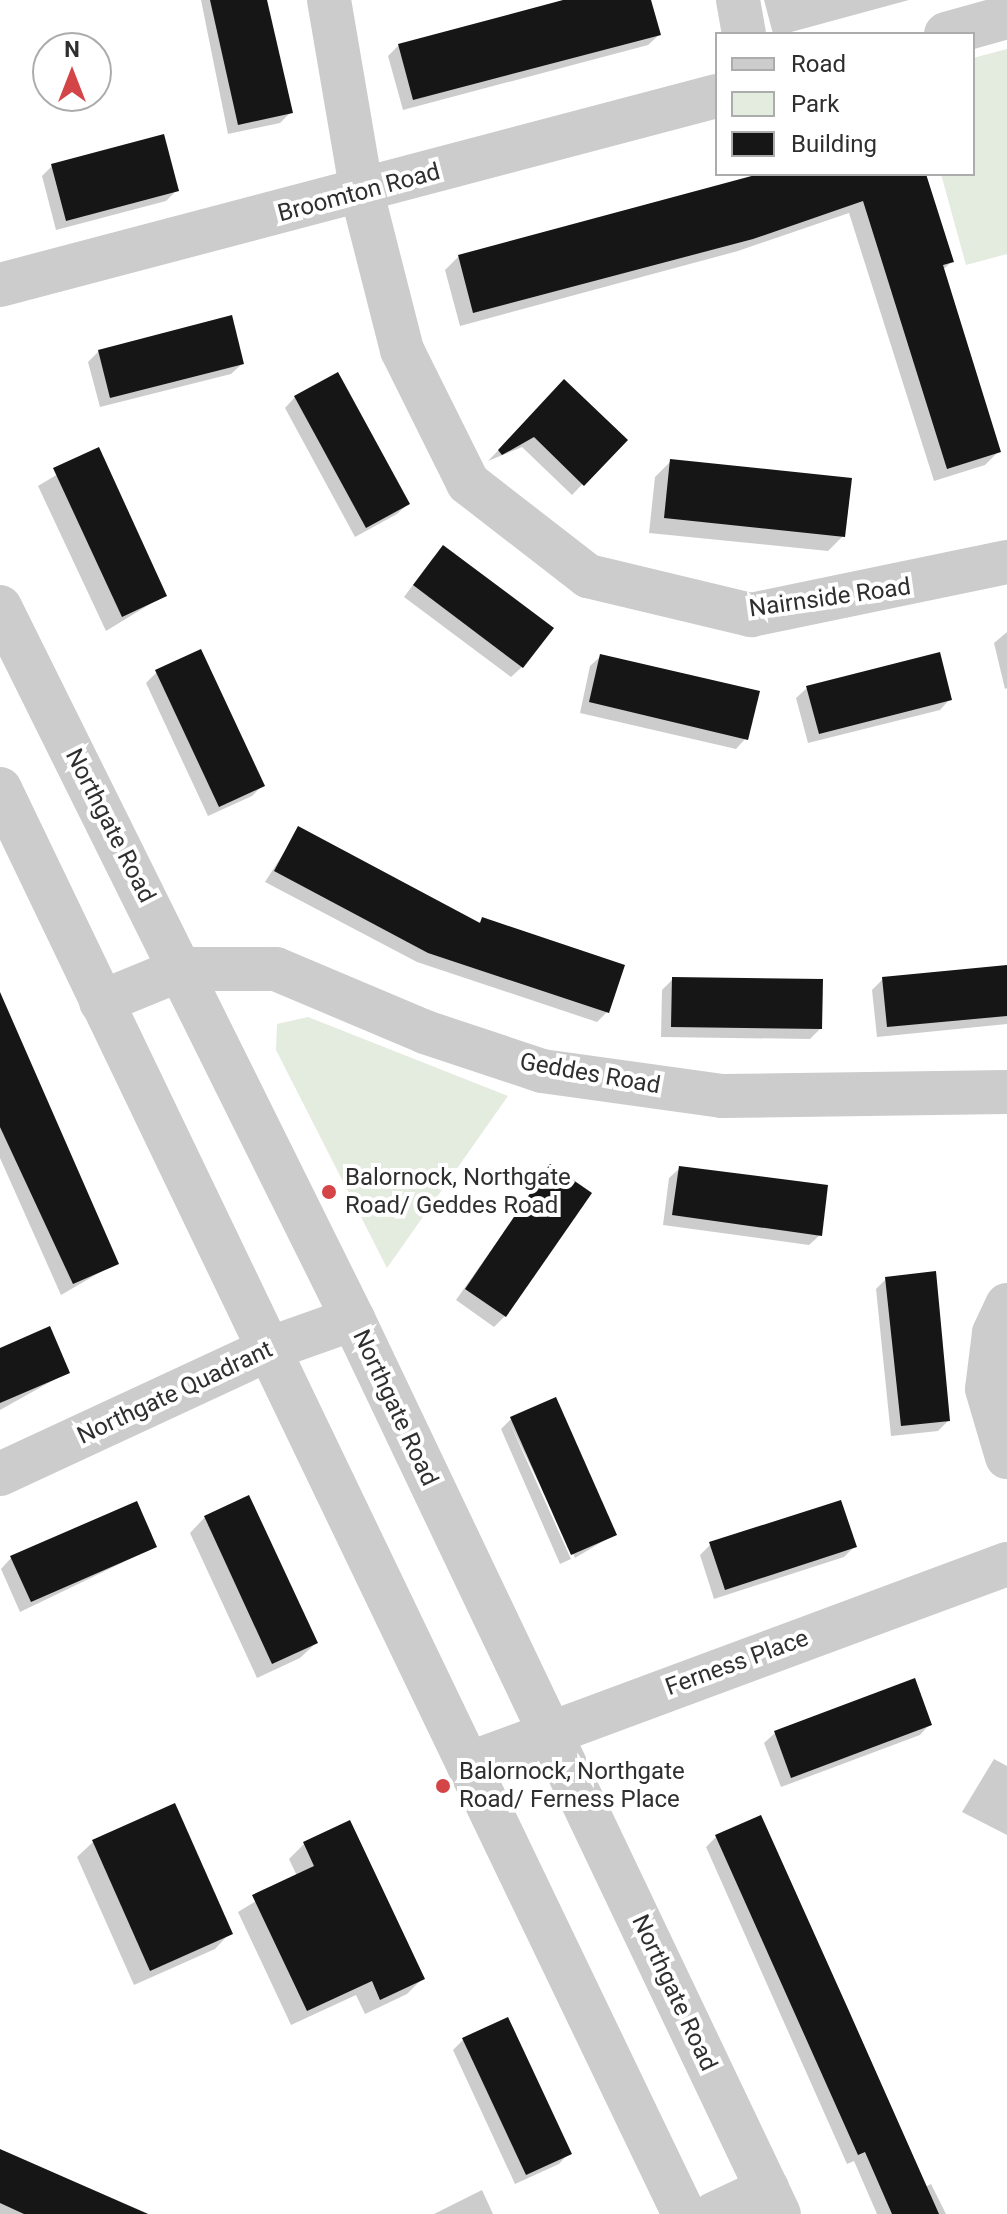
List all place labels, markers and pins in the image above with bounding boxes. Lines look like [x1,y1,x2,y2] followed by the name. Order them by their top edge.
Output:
[345,1164,571,1220] place label: Balornock, Northgate Road/ Geddes Road
[320,1183,338,1201] marker: Balornock, Northgate Road/ Geddes Road
[459,1758,685,1814] place label: Balornock, Northgate Road/ Ferness Place
[434,1777,452,1795] marker: Balornock, Northgate Road/ Ferness Place

